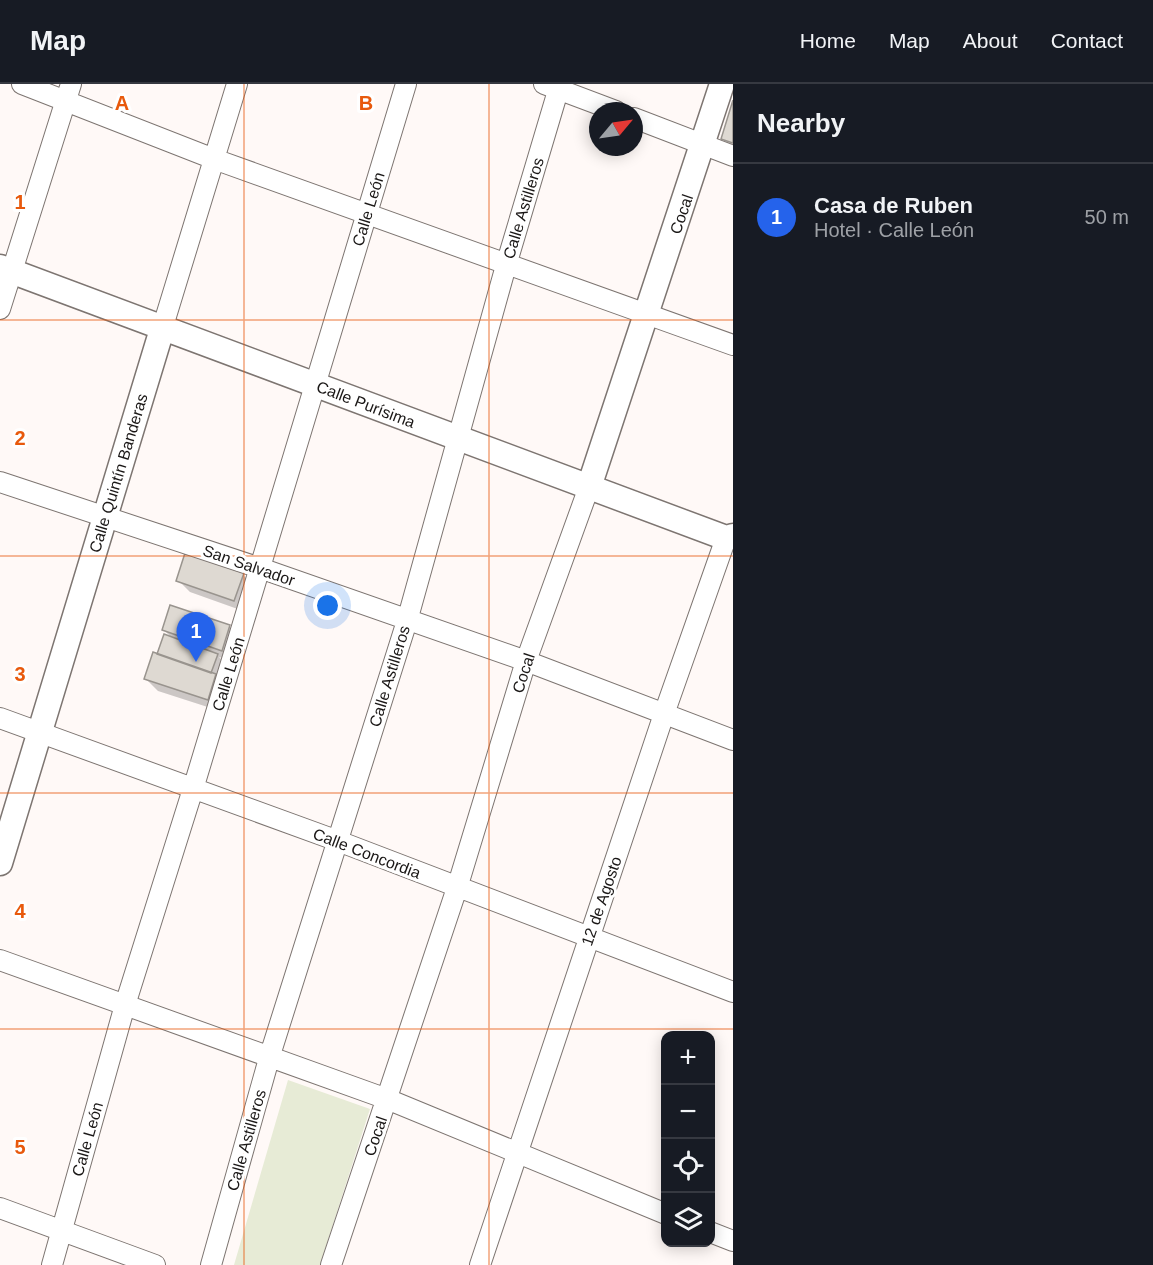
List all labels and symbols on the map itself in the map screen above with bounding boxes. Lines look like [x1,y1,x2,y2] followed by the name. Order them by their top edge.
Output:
[115,92,129,114] text: A
[359,92,373,114] text: B
[589,102,643,156] north arrow
[500,155,547,261] street label: Calle Astilleros
[349,170,388,248] street label: Calle León
[14,191,26,213] text: 1
[667,192,696,236] street label: Cocal
[314,378,418,431] street label: Calle Purísima
[86,392,151,555] street label: Calle Quintín Banderas
[14,427,26,449] text: 2
[201,542,298,589] street label: San Salvador
[313,591,342,620] your location
[176,612,216,662] pin: 1
[366,623,413,729] street label: Calle Astilleros
[209,635,248,713] street label: Calle León
[509,651,538,695] street label: Cocal
[14,663,26,685] text: 3
[311,825,423,882] street label: Calle Concordia
[578,854,625,948] street label: 12 de Agosto
[14,900,26,922] text: 4
[224,1087,269,1193] street label: Calle Astilleros
[69,1100,106,1178] street label: Calle León
[361,1114,390,1158] street label: Cocal
[14,1136,26,1158] text: 5

